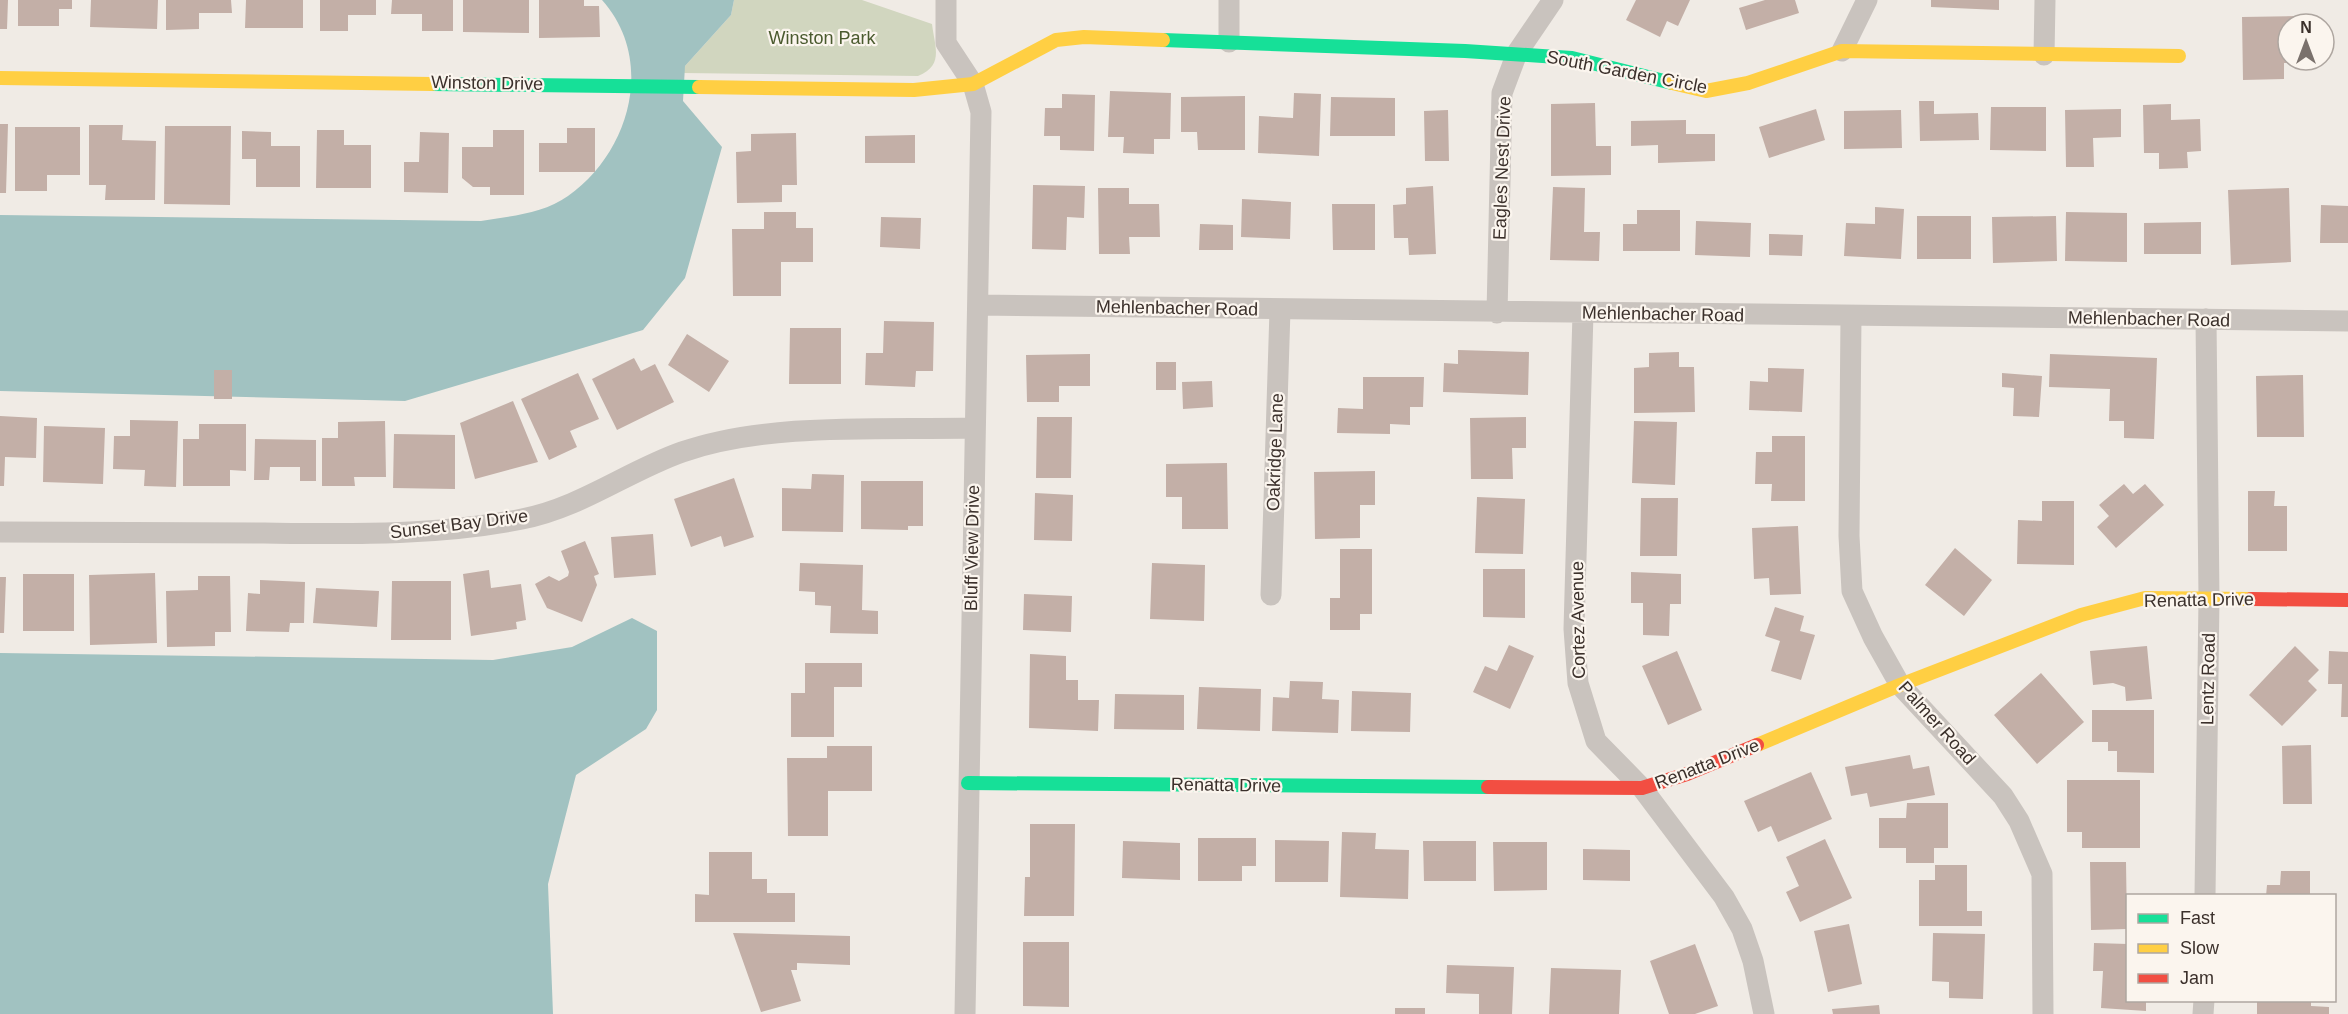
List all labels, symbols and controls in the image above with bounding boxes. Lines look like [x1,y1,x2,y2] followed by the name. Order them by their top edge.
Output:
[2276,12,2336,72] north arrow
[2300,19,2312,36] text: N
[768,28,877,48] park label: Winston Park
[1545,47,1709,97] street label: South Garden Circle
[431,72,543,94] street label: Winston Drive
[1489,96,1515,240] street label: Eagles Nest Drive
[1096,297,1258,319] street label: Mehlenbacher Road
[1582,303,1744,325] street label: Mehlenbacher Road
[2068,308,2230,330] street label: Mehlenbacher Road
[1263,393,1287,511] street label: Oakridge Lane
[961,485,983,611] street label: Bluff View Drive
[389,506,529,542] street label: Sunset Bay Drive
[1567,561,1589,679] street label: Cortez Avenue
[2144,589,2254,611] street label: Renatta Drive
[2197,633,2219,725] street label: Lentz Road
[1894,677,1980,769] street label: Palmer Road
[1652,735,1762,793] street label: Renatta Drive
[1171,774,1281,796] street label: Renatta Drive
[2126,894,2336,1002] legend
[2180,908,2215,928] text: Fast
[2180,938,2220,958] text: Slow
[2180,968,2214,988] text: Jam

